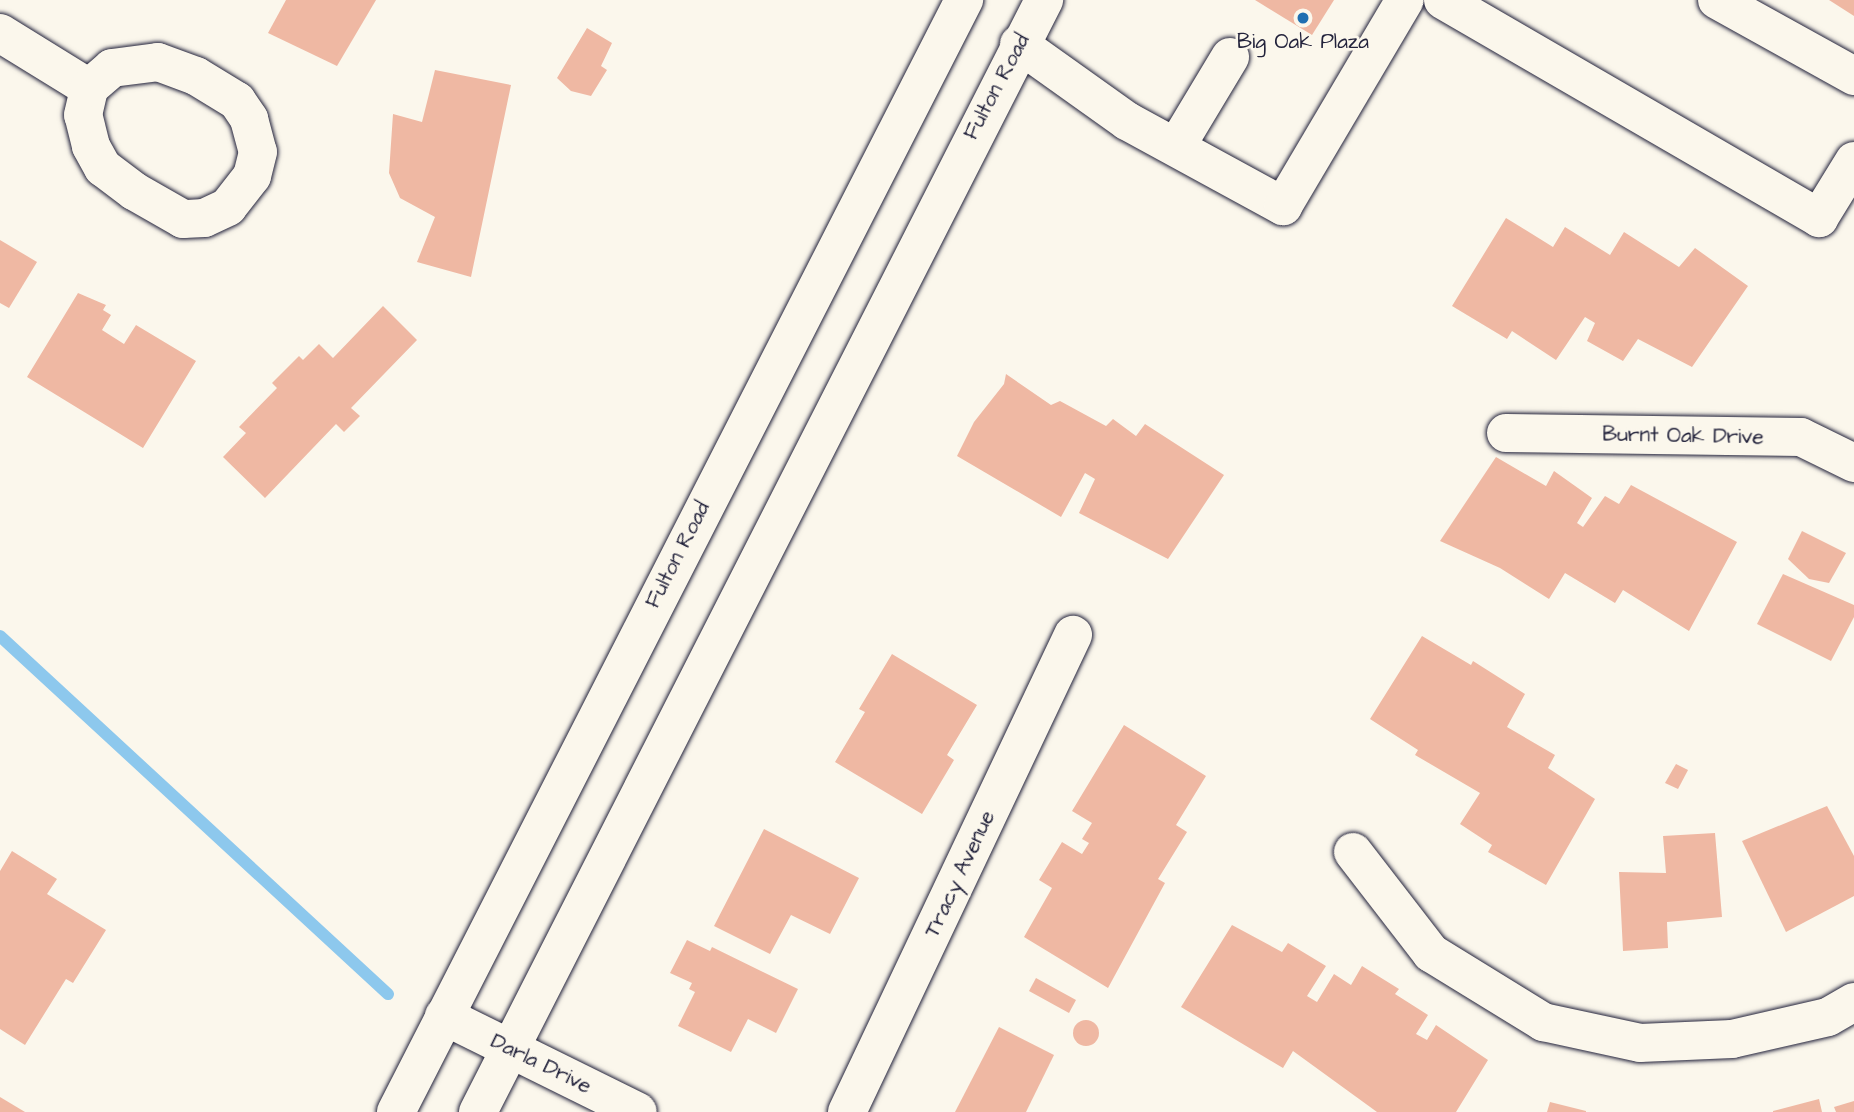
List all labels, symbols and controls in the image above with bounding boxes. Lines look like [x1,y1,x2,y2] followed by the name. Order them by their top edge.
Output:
[1295,10,1311,26] marker: Big Oak Plaza
[1237,29,1369,55] place label: Big Oak Plaza
[959,30,1035,144] street label: Fulton Road
[1602,422,1764,450] street label: Burnt Oak Drive
[640,498,716,612] street label: Fulton Road
[920,807,1000,941] street label: Tracy Avenue
[487,1029,595,1099] street label: Darla Drive

